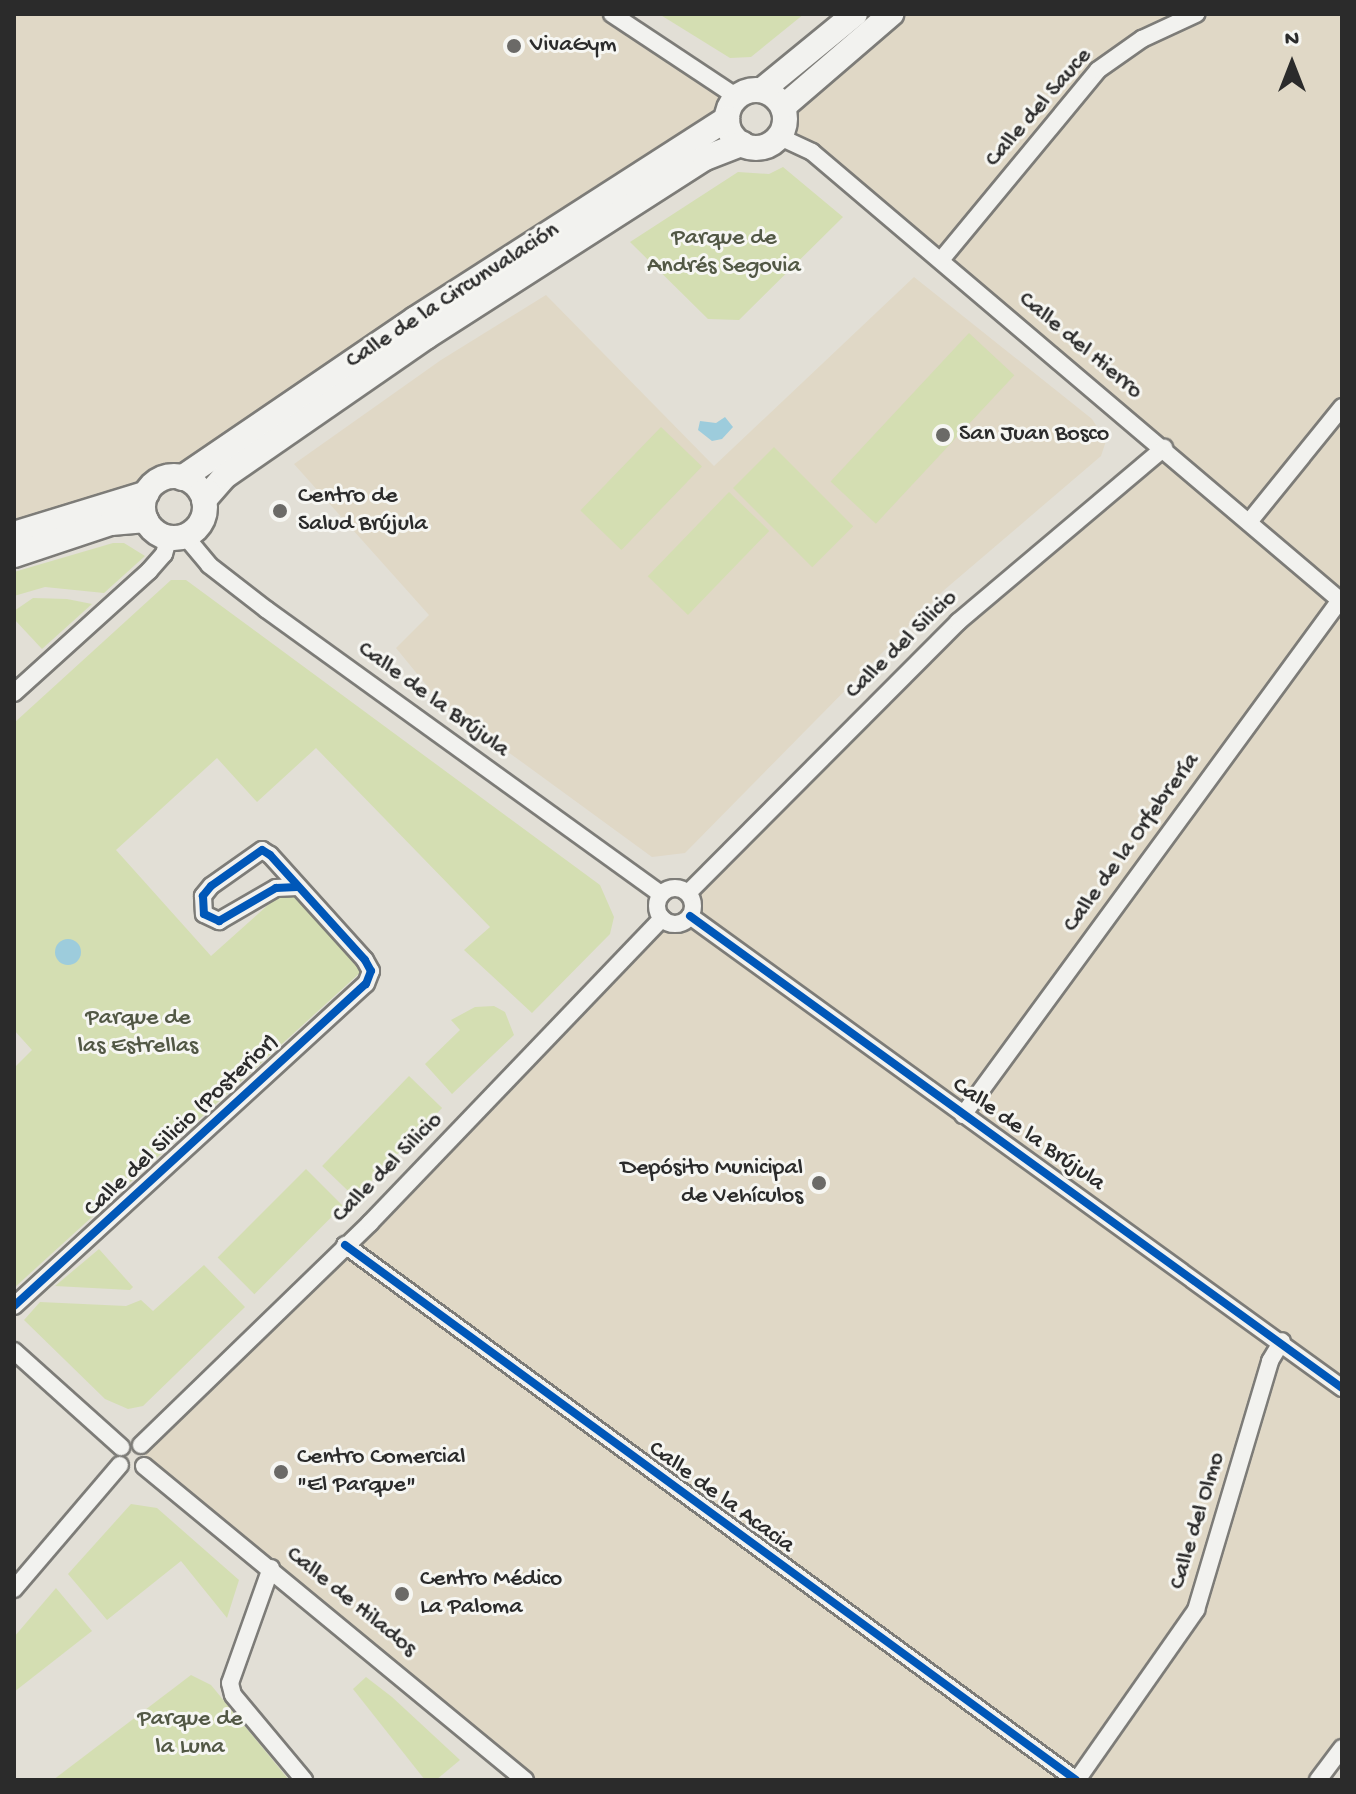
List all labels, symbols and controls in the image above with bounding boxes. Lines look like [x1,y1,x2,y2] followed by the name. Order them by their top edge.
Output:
[1252,24,1332,104] north arrow
[1285,27,1299,53] text: N
[530,32,616,60] place label: VivaGym
[505,37,523,55] marker: VivaGym
[979,42,1099,174] street label: Calle del Sauce
[341,216,565,376] street label: Calle de la Circunvalación
[647,225,801,281] park label: Parque de Andrés Segovia
[1012,286,1148,406] street label: Calle del Hierro
[959,421,1109,449] place label: San Juan Bosco
[934,426,952,444] marker: San Juan Bosco
[298,483,428,539] place label: Centro de Salud Brújula
[269,500,291,522] marker: Centro de Salud Brújula
[840,584,964,706] street label: Calle del Silicio
[352,635,514,765] street label: Calle de la Brújula
[1057,748,1207,938] street label: Calle de la Orfebrería
[78,1005,198,1061] park label: Parque de las Estrellas
[79,1028,285,1224] street label: Calle del Silicio (Posterior)
[946,1072,1110,1198] street label: Calle de la Brújula
[327,1107,449,1229] street label: Calle del Silicio
[620,1155,803,1211] place label: Depósito Municipal de Vehículos
[810,1174,828,1192] marker: Depósito Municipal de Vehículos
[642,1435,800,1561] street label: Calle de la Acacia
[297,1444,466,1500] place label: Centro Comercial "El Parque"
[1164,1449,1232,1593] street label: Calle del Olmo
[272,1463,290,1481] marker: Centro Comercial "El Parque"
[280,1540,422,1664] street label: Calle de Hilados
[420,1566,562,1622] place label: Centro Médico La Paloma
[391,1583,413,1605] marker: Centro Médico La Paloma
[137,1706,243,1762] park label: Parque de la Luna

